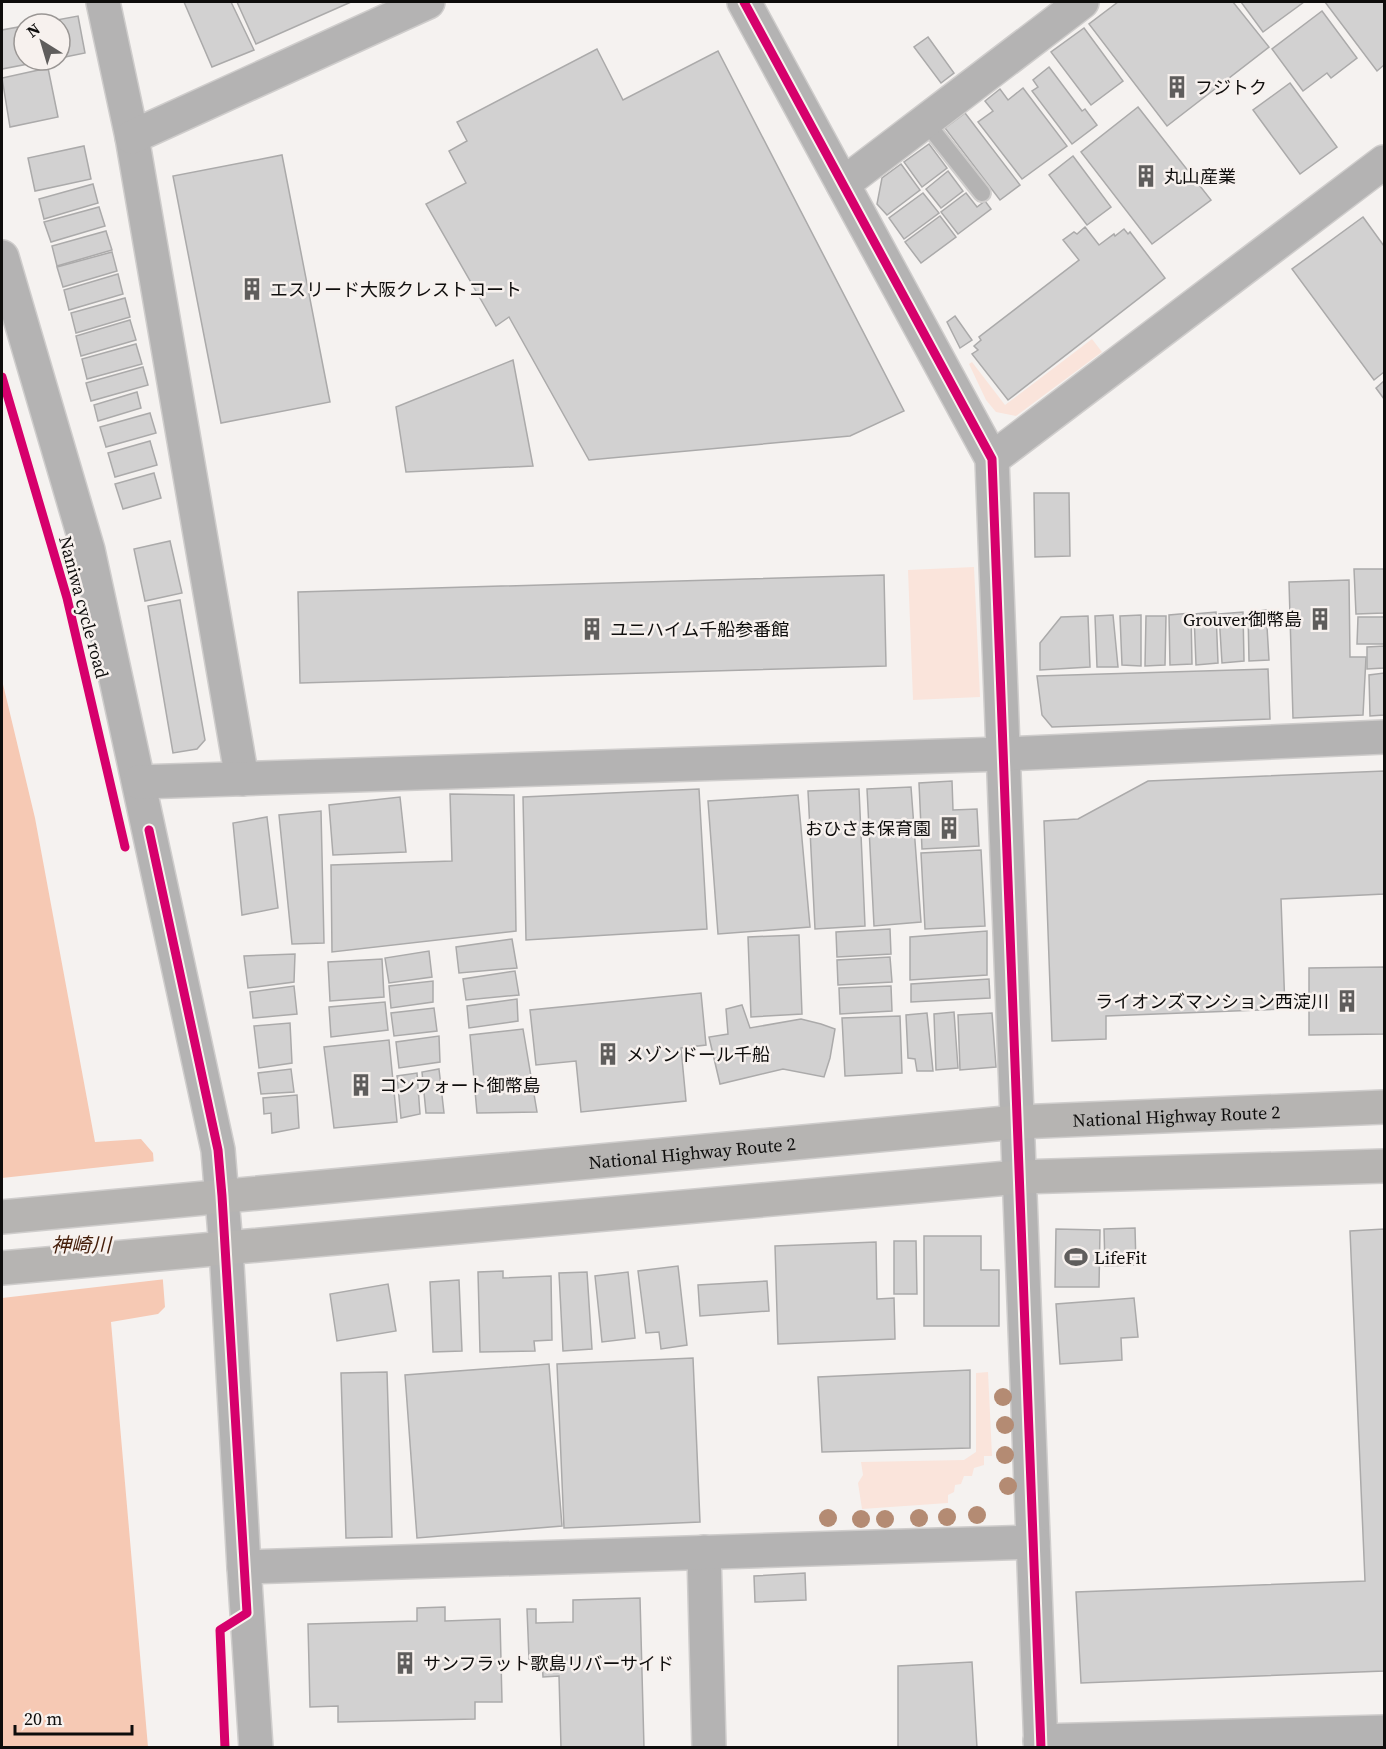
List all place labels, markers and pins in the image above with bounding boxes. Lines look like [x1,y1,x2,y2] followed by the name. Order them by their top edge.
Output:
[1164,74,1190,100] building icon: フジトク
[1195,75,1267,100] place label: フジトク
[1133,163,1159,189] building icon: 丸山産業
[1164,164,1236,189] place label: 丸山産業
[239,276,265,302] building icon: エスリード大阪クレストコート
[270,277,522,302] place label: エスリード大阪クレストコート
[1307,606,1333,632] building icon: Grouver御幣島
[1183,607,1302,632] place label: Grouver御幣島
[579,616,605,642] building icon: ユニハイム千船参番館
[610,617,789,642] place label: ユニハイム千船参番館
[936,815,962,841] building icon: おひさま保育園
[805,816,931,841] place label: おひさま保育園
[1334,988,1360,1014] building icon: ライオンズマンション西淀川
[1095,989,1329,1014] place label: ライオンズマンション西淀川
[595,1041,621,1067] building icon: メゾンドール千船
[626,1042,770,1067] place label: メゾンドール千船
[348,1072,374,1098] building icon: コンフォート御幣島
[379,1073,540,1098] place label: コンフォート御幣島
[1063,1244,1089,1270] sports icon: LifeFit
[1094,1245,1147,1270] place label: LifeFit
[392,1650,418,1676] building icon: サンフラット歌島リバーサイド
[423,1651,674,1676] place label: サンフラット歌島リバーサイド

